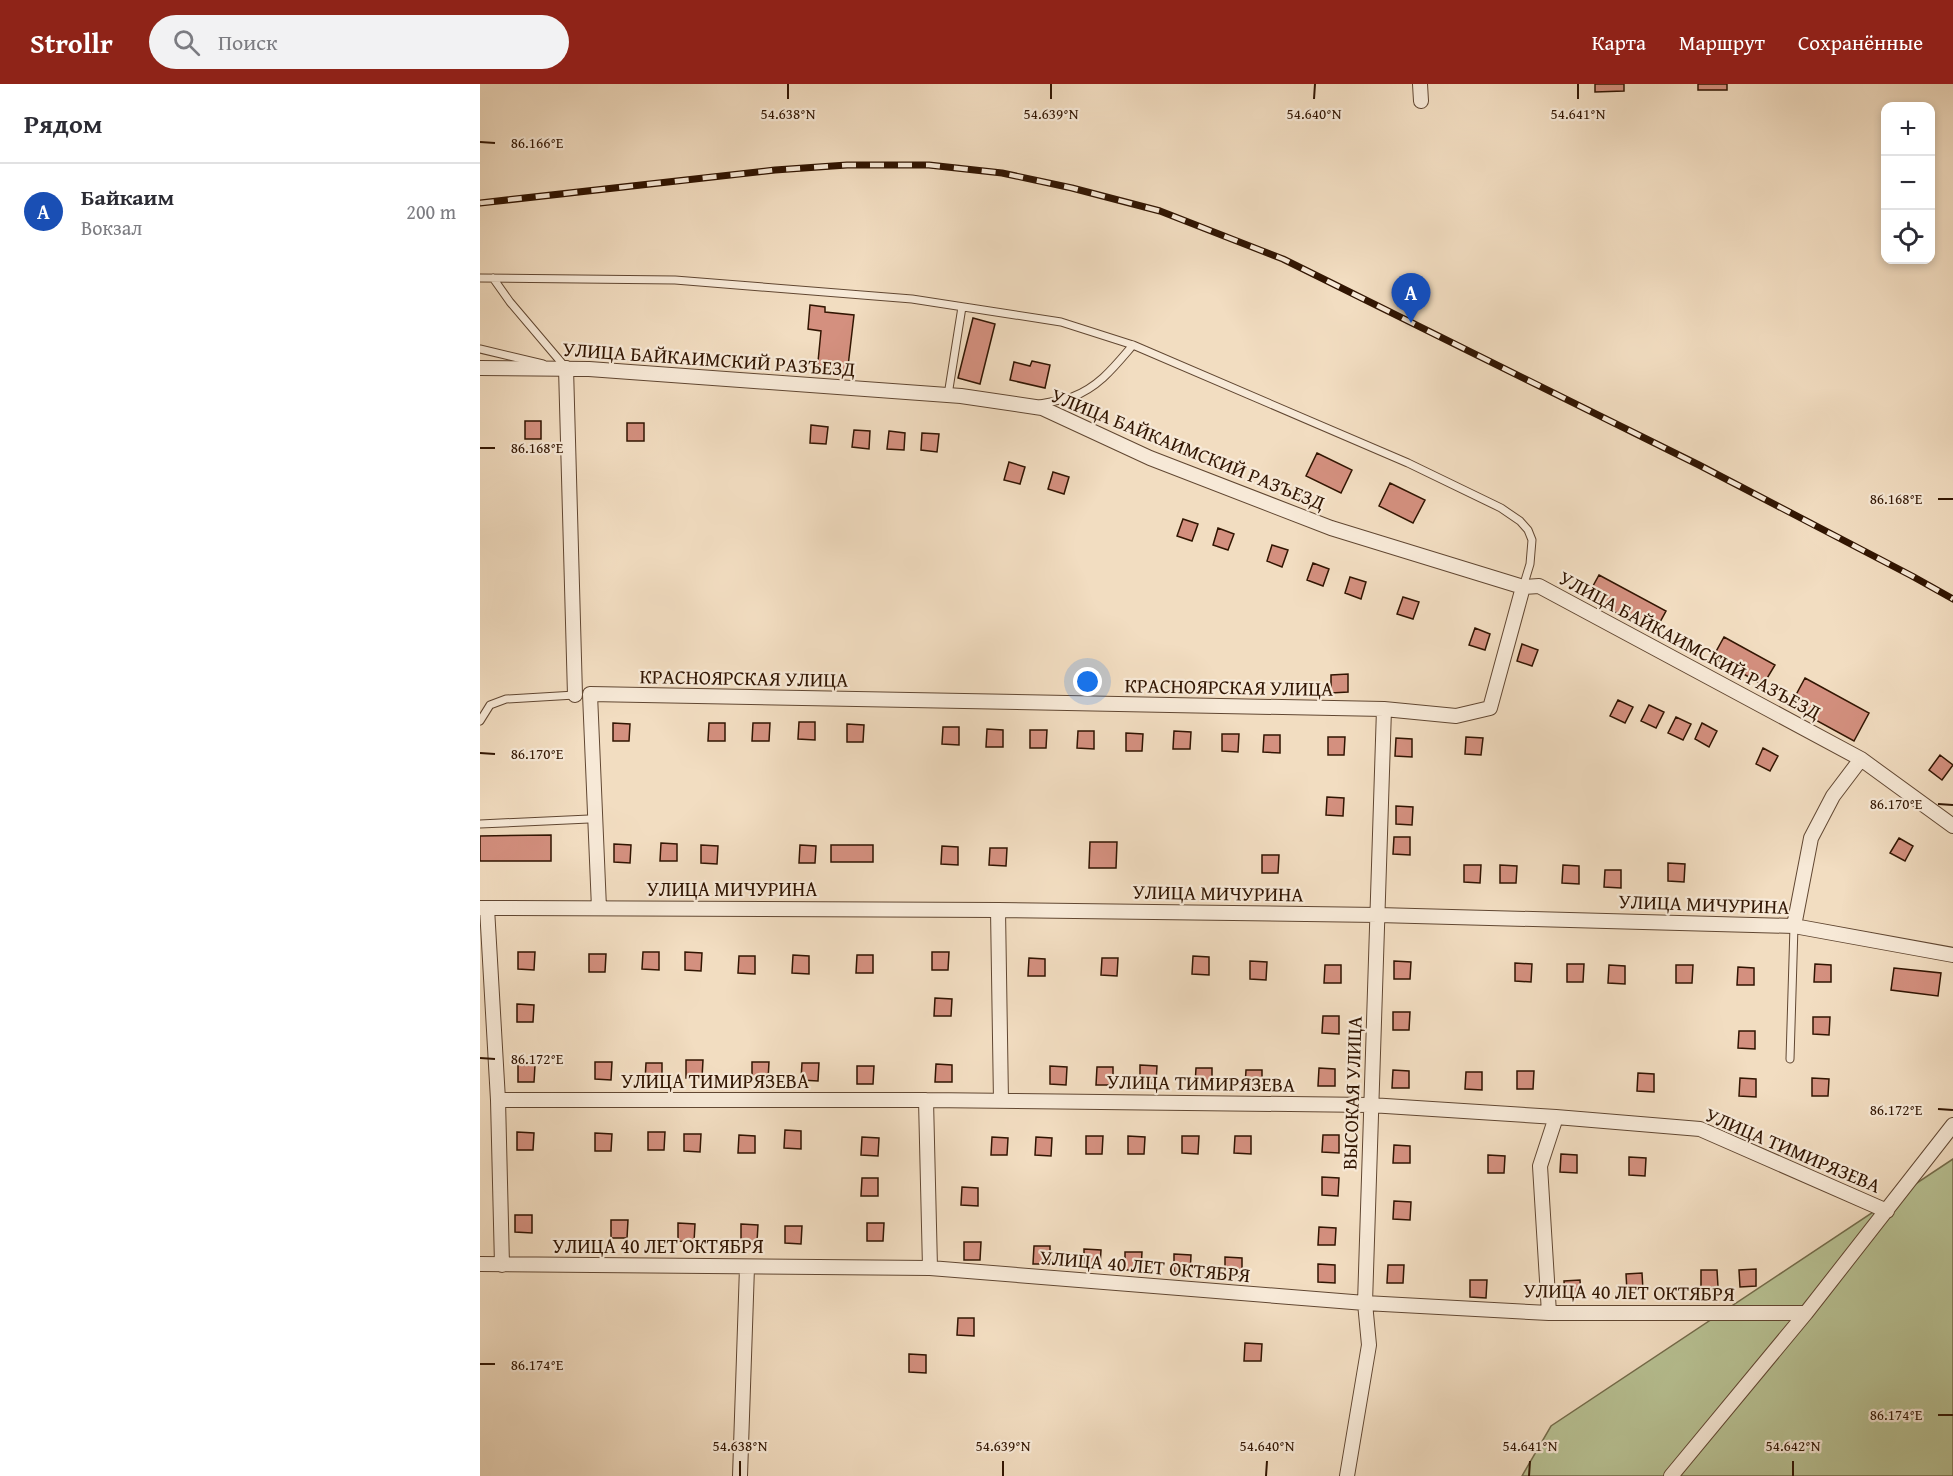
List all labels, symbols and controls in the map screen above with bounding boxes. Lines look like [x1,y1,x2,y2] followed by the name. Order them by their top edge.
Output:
[149,15,569,69] search box
[30,22,113,63] text: Strollr
[170,26,203,59] icon: search
[218,26,278,58] text: Поиск
[1592,27,1646,58] text: Карта
[1679,27,1765,58] text: Маршрут
[1798,27,1923,58] text: Сохранённые
[1881,102,1935,264] map controls
[1881,102,1935,156] button: +
[761,103,816,124] text: 54.638°N
[1024,103,1079,124] text: 54.639°N
[1287,103,1342,124] text: 54.640°N
[1551,103,1606,124] text: 54.641°N
[24,104,102,143] text: Рядом
[511,132,564,153] text: 86.166°E
[1881,156,1935,210] button: −
[81,181,174,213] text: Байкаим
[37,197,50,226] text: A
[406,197,456,226] text: 200 m
[1881,210,1935,264] button: locate
[81,213,142,242] text: Вокзал
[1392,274,1430,323] pin: A
[562,334,856,383] street label: УЛИЦА БАЙКАИМСКИЙ РАЗЪЕЗД
[1047,380,1330,517] street label: УЛИЦА БАЙКАИМСКИЙ РАЗЪЕЗД
[511,437,564,458] text: 86.168°E
[1870,488,1923,509] text: 86.168°E
[1554,563,1827,726] street label: УЛИЦА БАЙКАИМСКИЙ РАЗЪЕЗД
[639,661,849,694] street label: КРАСНОЯРСКАЯ УЛИЦА
[1073,667,1102,696] your location
[1124,670,1334,703] street label: КРАСНОЯРСКАЯ УЛИЦА
[511,743,564,764] text: 86.170°E
[1870,793,1923,814] text: 86.170°E
[646,874,818,903] street label: УЛИЦА МИЧУРИНА
[1132,877,1304,908] street label: УЛИЦА МИЧУРИНА
[1618,886,1790,921] street label: УЛИЦА МИЧУРИНА
[1334,1016,1369,1170] street label: ВЫСОКАЯ УЛИЦА
[511,1048,564,1069] text: 86.172°E
[621,1066,809,1095] street label: УЛИЦА ТИМИРЯЗЕВА
[1107,1066,1295,1099] street label: УЛИЦА ТИМИРЯЗЕВА
[1701,1099,1885,1200] street label: УЛИЦА ТИМИРЯЗЕВА
[1870,1099,1923,1120] text: 86.172°E
[552,1231,764,1260] street label: УЛИЦА 40 ЛЕТ ОКТЯБРЯ
[1039,1242,1252,1289] street label: УЛИЦА 40 ЛЕТ ОКТЯБРЯ
[1523,1275,1735,1308] street label: УЛИЦА 40 ЛЕТ ОКТЯБРЯ
[511,1354,564,1375] text: 86.174°E
[1870,1404,1923,1425] text: 86.174°E
[713,1435,768,1456] text: 54.638°N
[976,1435,1031,1456] text: 54.639°N
[1240,1435,1295,1456] text: 54.640°N
[1503,1435,1558,1456] text: 54.641°N
[1766,1435,1821,1456] text: 54.642°N

